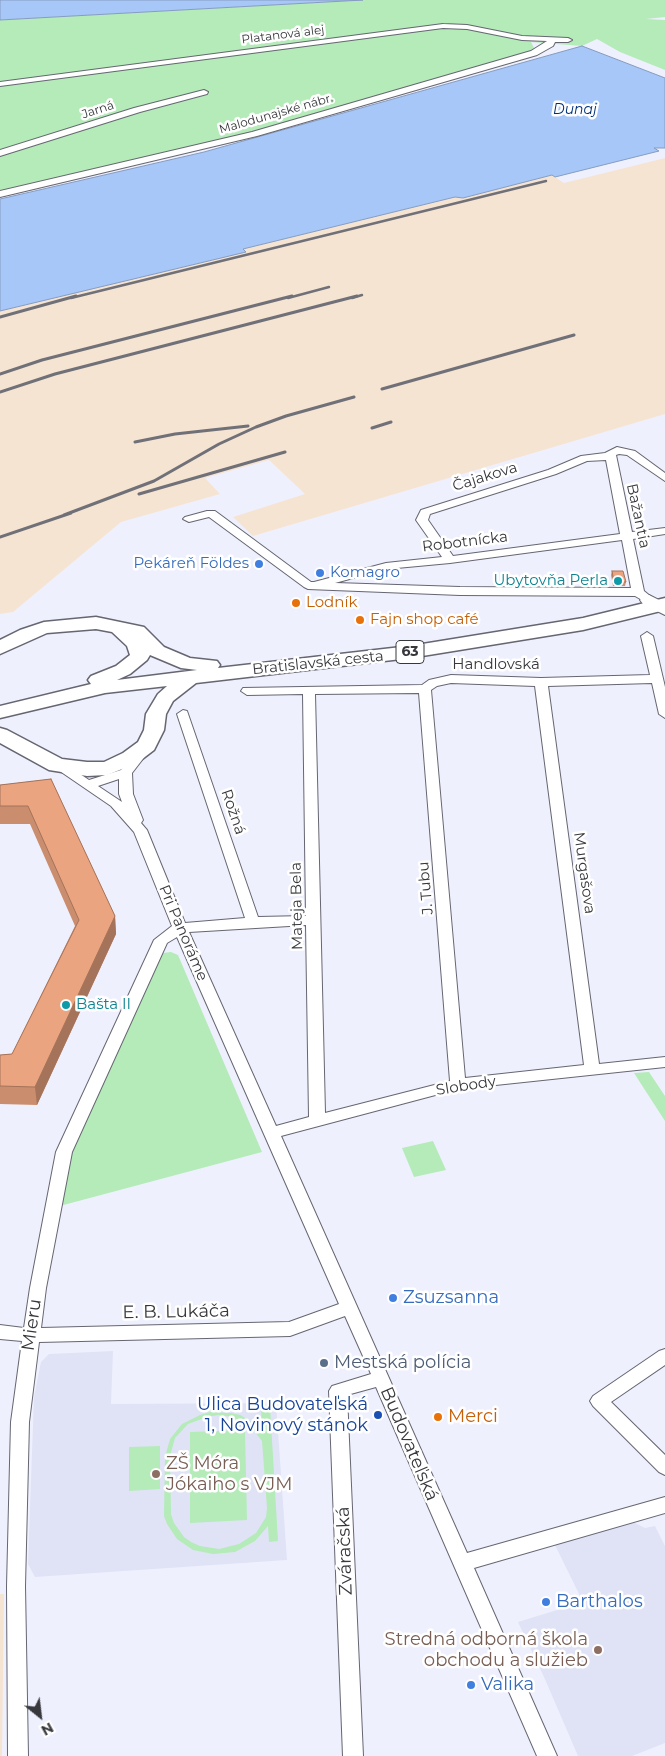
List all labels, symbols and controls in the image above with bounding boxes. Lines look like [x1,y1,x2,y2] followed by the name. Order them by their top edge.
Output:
[241,23,325,47] street label: Platanová alej
[217,91,335,137] street label: Malodunajské nábr.
[80,98,116,122] street label: Jarná
[553,102,597,118] water label: Dunaj
[450,459,520,495] street label: Čajakova
[622,482,654,550] street label: Bažantia
[421,528,509,556] street label: Robotnícka
[134,555,249,573] place label: Pekáreň Földes
[253,558,265,570] marker: Pekáreň Földes
[330,564,400,582] place label: Komagro
[314,567,326,579] marker: Komagro
[493,572,608,590] place label: Ubytovňa Perla
[612,575,624,587] marker: Ubytovňa Perla
[306,594,357,612] place label: Lodník
[290,597,302,609] marker: Lodník
[370,611,478,629] place label: Fajn shop café
[354,614,366,626] marker: Fajn shop café
[396,640,424,664] road number: 63
[251,647,385,679] street label: Bratislavská cesta
[452,656,540,674] street label: Handlovská
[217,787,249,837] street label: Rožná
[569,831,599,915] street label: Murgašova
[415,861,437,915] street label: J. Tubu
[287,862,307,950] street label: Mateja Bela
[155,882,211,984] street label: Pri Panoráme
[76,996,131,1014] place label: Bašta II
[60,999,72,1011] marker: Bašta II
[435,1072,497,1100] street label: Slobody
[403,1287,499,1309] place label: Zsuzsanna
[387,1292,399,1304] marker: Zsuzsanna
[18,1298,46,1352] street label: Mieru
[122,1300,230,1324] street label: E. B. Lukáča
[334,1352,471,1374] place label: Mestská polícia
[318,1357,330,1369] marker: Mestská polícia
[375,1384,443,1504] street label: Budovateľská
[197,1394,368,1436] place label: Ulica Budovateľská 1, Novinový stánok
[448,1406,498,1428] place label: Merci
[372,1409,384,1421] marker: Ulica Budovateľská 1, Novinový stánok
[432,1411,444,1423] marker: Merci
[166,1453,293,1496] place label: ZŠ Móra Jókaiho s VJM
[150,1468,162,1480] marker: ZŠ Móra Jókaiho s VJM
[333,1506,357,1596] street label: Zváračská
[556,1591,643,1613] place label: Barthalos
[540,1596,552,1608] marker: Barthalos
[385,1629,588,1672] place label: Stredná odborná škola obchodu a služieb
[592,1644,604,1656] marker: Stredná odborná škola obchodu a služieb
[481,1674,534,1696] place label: Valika
[465,1679,477,1691] marker: Valika
[15,1691,65,1741] north arrow
[38,1719,57,1740] text: N

